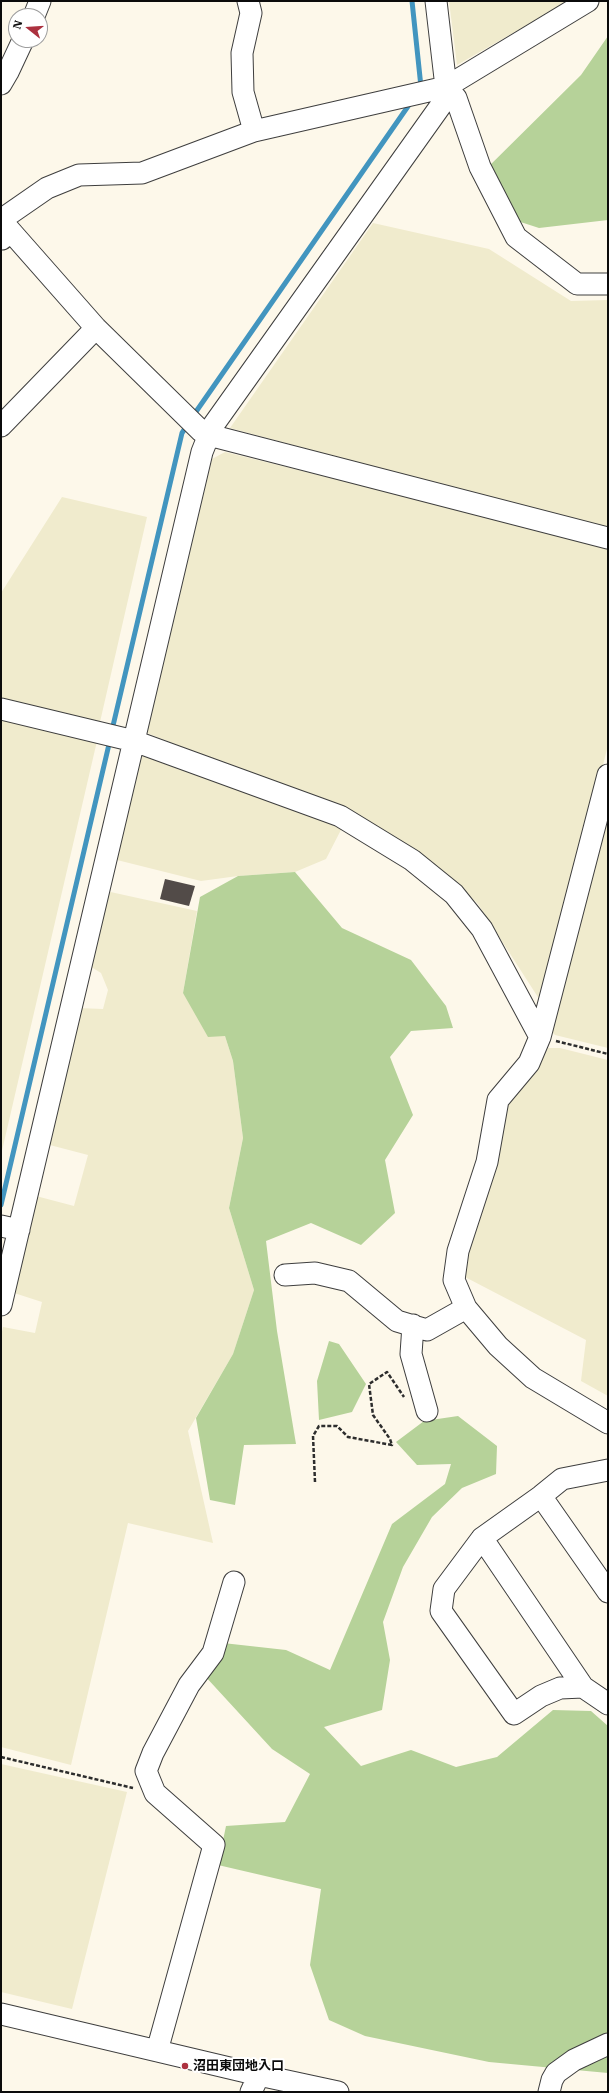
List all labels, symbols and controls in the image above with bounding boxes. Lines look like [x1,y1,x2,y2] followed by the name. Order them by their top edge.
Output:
[8,8,48,48] north arrow
[10,19,25,31] text: N
[193,2058,284,2074] place label: 沼田東団地入口
[180,2061,190,2071] marker: 沼田東団地入口

